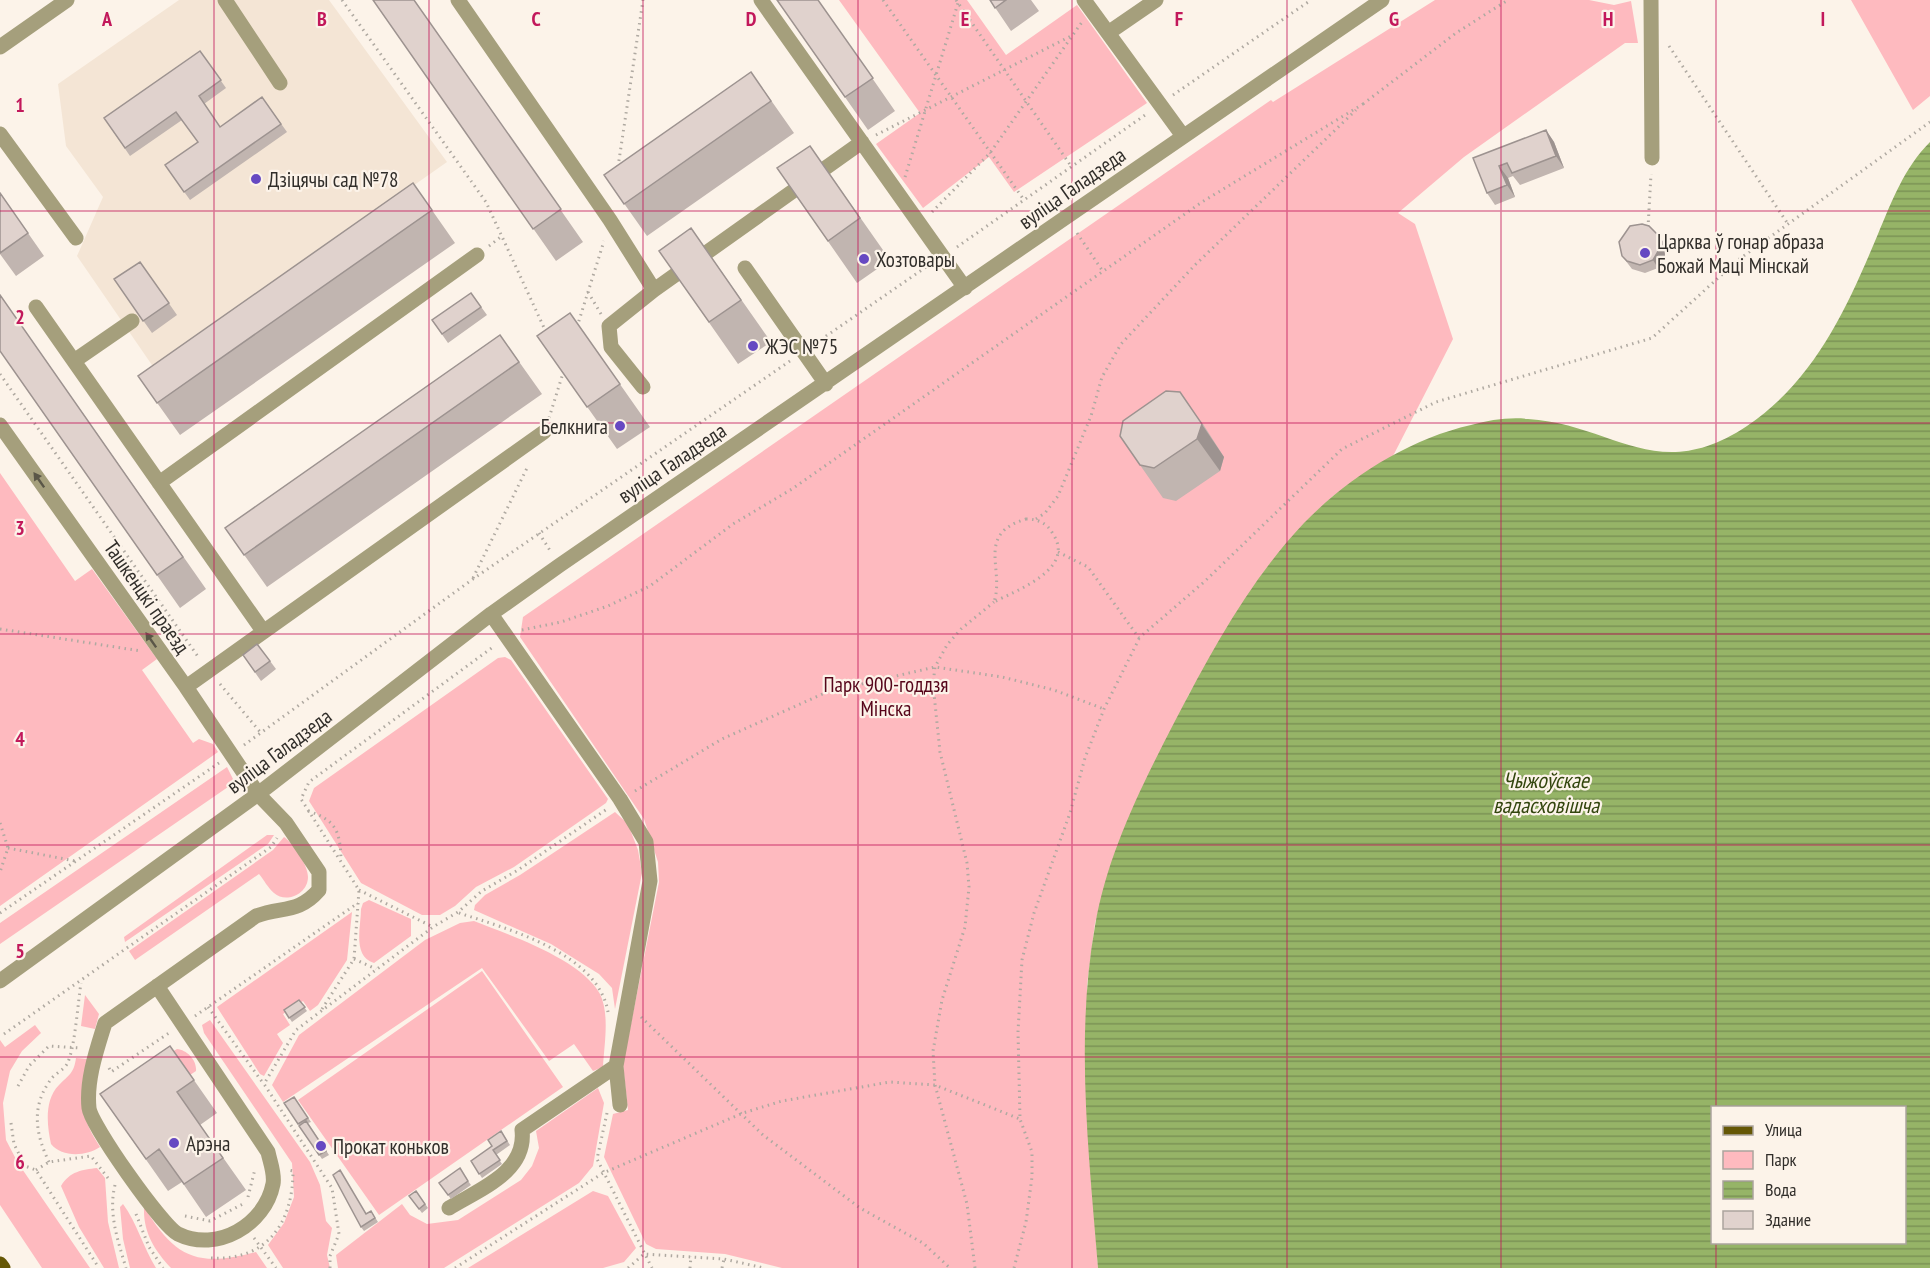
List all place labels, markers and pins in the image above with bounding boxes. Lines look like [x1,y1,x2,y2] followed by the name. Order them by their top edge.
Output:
[268,166,399,193] place label: Дзіцячы сад №78
[249,172,263,186] marker: Дзіцячы сад №78
[1657,228,1824,279] place label: Царква ў гонар абраза Божай Маці Мінскай
[876,246,955,273] place label: Хозтовары
[1638,246,1652,260] marker: Царква ў гонар абраза Божай Маці Мінскай
[857,252,871,266] marker: Хозтовары
[764,333,838,360] place label: ЖЭС №75
[746,339,760,353] marker: ЖЭС №75
[541,413,608,440] place label: Белкнига
[613,419,627,433] marker: Белкнига
[186,1130,230,1157] place label: Арэна
[333,1133,449,1160] place label: Прокат коньков
[167,1136,181,1150] marker: Арэна
[314,1139,328,1153] marker: Прокат коньков

